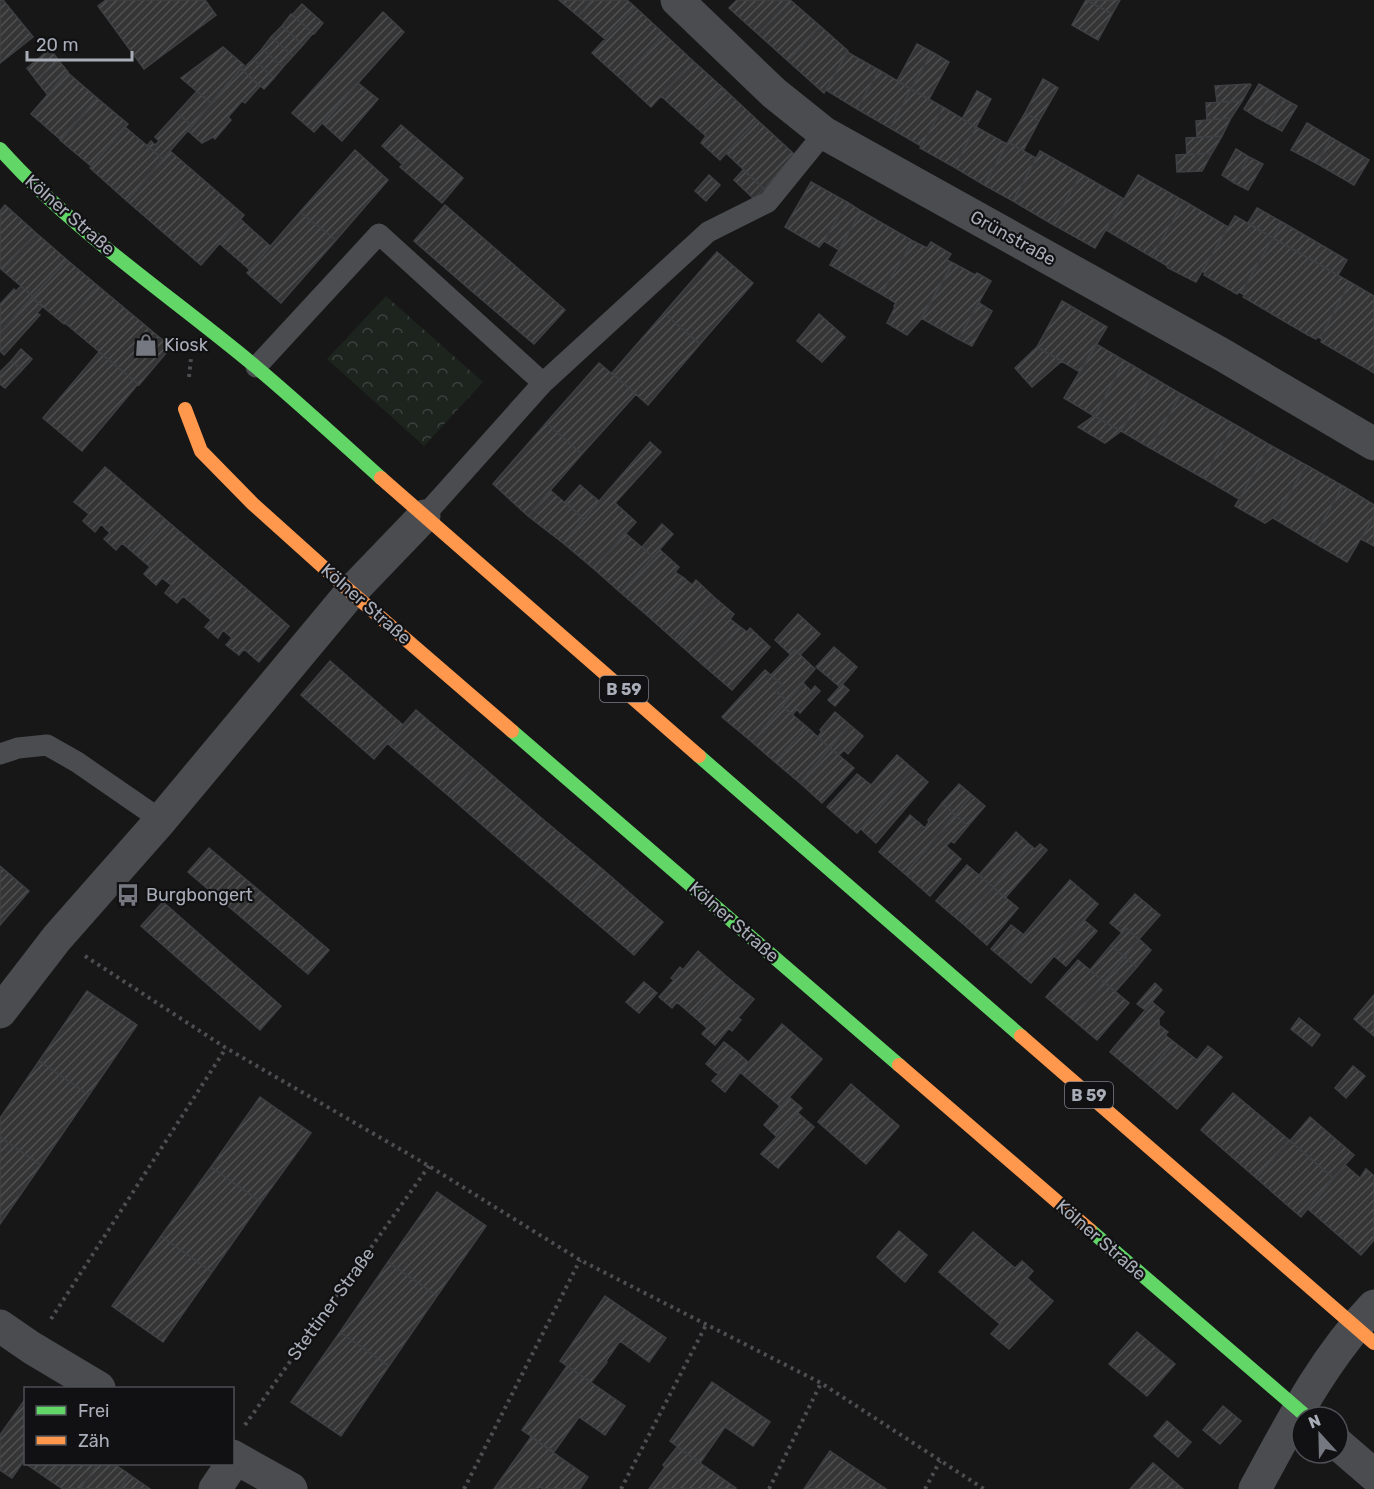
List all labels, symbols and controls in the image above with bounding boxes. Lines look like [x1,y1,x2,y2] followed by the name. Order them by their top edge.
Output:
[27,24,132,62] scale bar
[36,34,78,56] text: 20 m
[20,170,120,260] street label: Kölner Straße
[966,206,1060,270] street label: Grünstraße
[133,332,159,358] shop icon: Kiosk
[164,334,209,356] place label: Kiosk
[316,559,416,649] street label: Kölner Straße
[600,676,648,702] road number: B 59
[684,877,784,967] street label: Kölner Straße
[115,882,141,908] bus stop icon: Burgbongert
[146,884,253,906] place label: Burgbongert
[1065,1082,1113,1108] road number: B 59
[1051,1195,1151,1285] street label: Kölner Straße
[283,1243,379,1365] street label: Stettiner Straße
[24,1387,234,1465] legend
[78,1400,109,1422] text: Frei
[1290,1405,1350,1465] north arrow
[1306,1411,1323,1433] text: N
[78,1430,110,1452] text: Zäh

